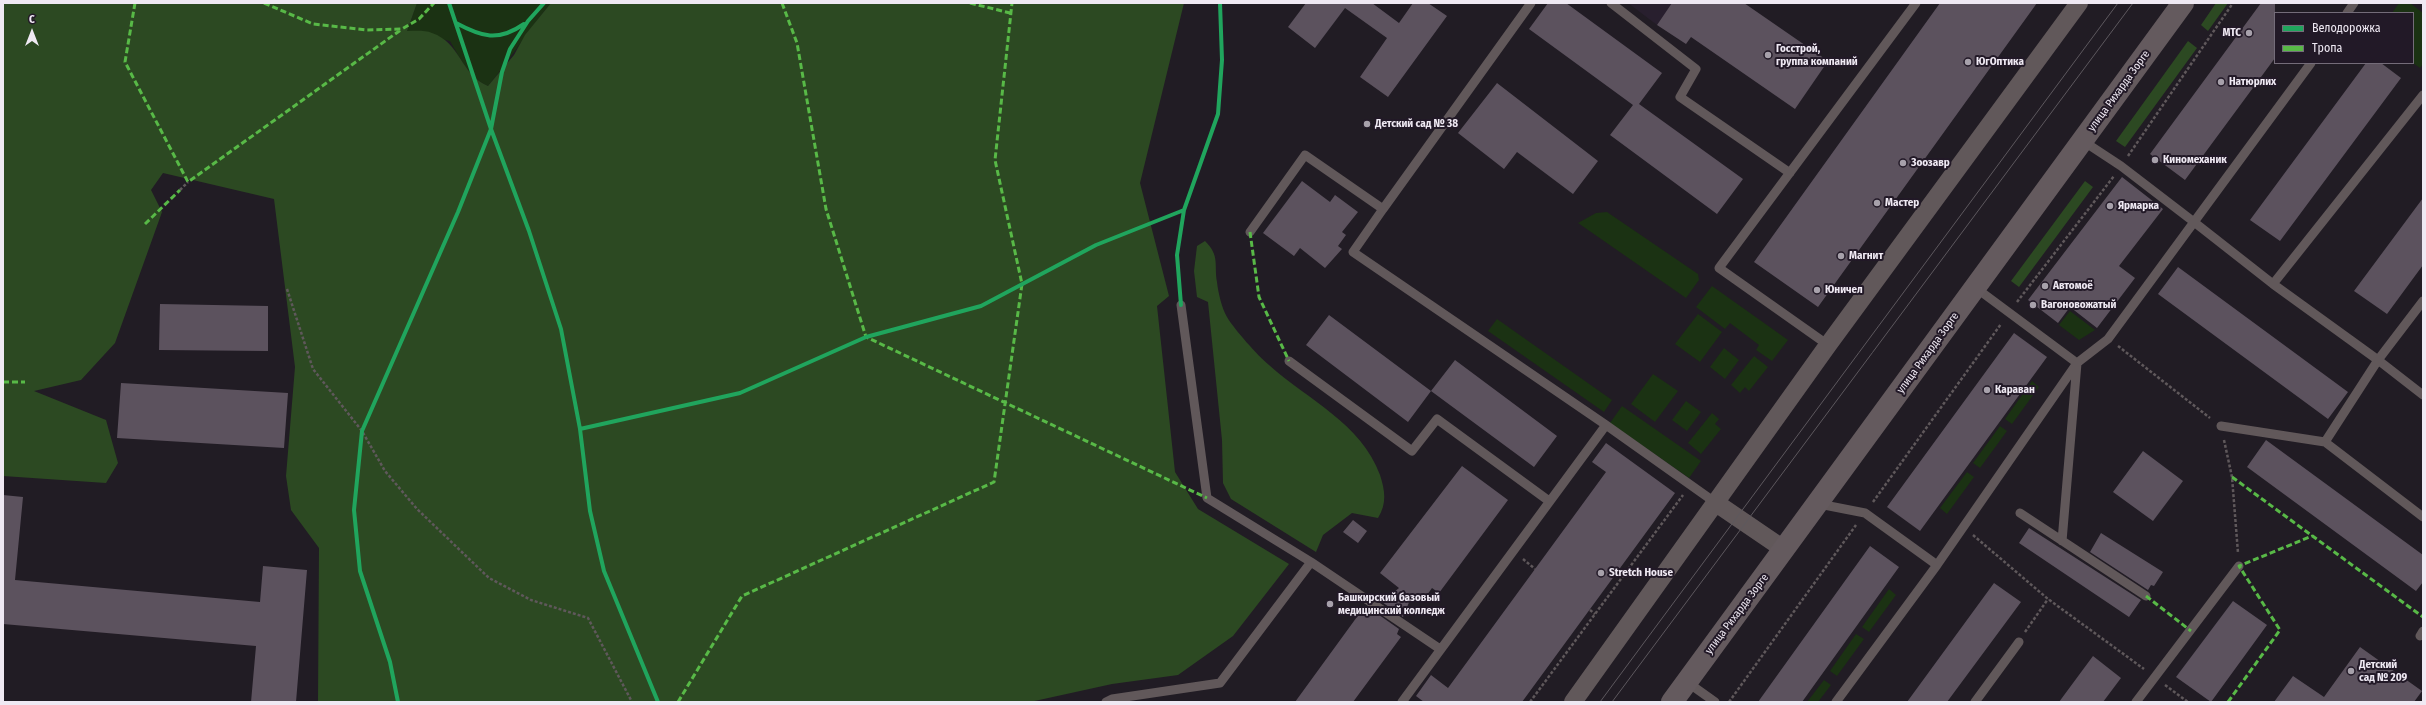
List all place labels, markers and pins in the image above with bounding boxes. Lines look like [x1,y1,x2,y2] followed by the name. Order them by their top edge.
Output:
[2223,26,2241,40] place label: МТС
[2244,28,2254,38] marker: МТС
[1776,42,1858,68] place label: Госстрой, группа компаний
[1763,50,1773,60] marker: Госстрой, группа компаний
[1976,55,2024,69] place label: ЮгОптика
[1963,57,1973,67] marker: ЮгОптика
[2229,75,2276,89] place label: Натюрлих
[2216,77,2226,87] marker: Натюрлих
[1375,117,1458,131] place label: Детский сад № 38
[1362,119,1372,129] marker: Детский сад № 38
[2163,153,2227,167] place label: Киномеханик
[2150,155,2160,165] marker: Киномеханик
[1911,156,1950,170] place label: Зоозавр
[1898,158,1908,168] marker: Зоозавр
[1885,196,1919,210] place label: Мастер
[1872,198,1882,208] marker: Мастер
[2118,199,2159,213] place label: Ярмарка
[2105,201,2115,211] marker: Ярмарка
[1849,249,1883,263] place label: Магнит
[1836,251,1846,261] marker: Магнит
[2053,279,2093,293] place label: Автомоё
[2040,281,2050,291] marker: Автомоё
[1825,283,1863,297] place label: Юничел
[1812,285,1822,295] marker: Юничел
[2041,298,2116,312] place label: Вагоновожатый
[2028,300,2038,310] marker: Вагоновожатый
[1995,383,2035,397] place label: Караван
[1982,385,1992,395] marker: Караван
[1609,566,1673,580] place label: Stretch House
[1596,568,1606,578] marker: Stretch House
[1338,591,1445,617] place label: Башкирский базовый медицинский колледж
[1325,599,1335,609] marker: Башкирский базовый медицинский колледж
[2359,658,2407,684] place label: Детский сад № 209
[2346,666,2356,676] marker: Детский сад № 209

